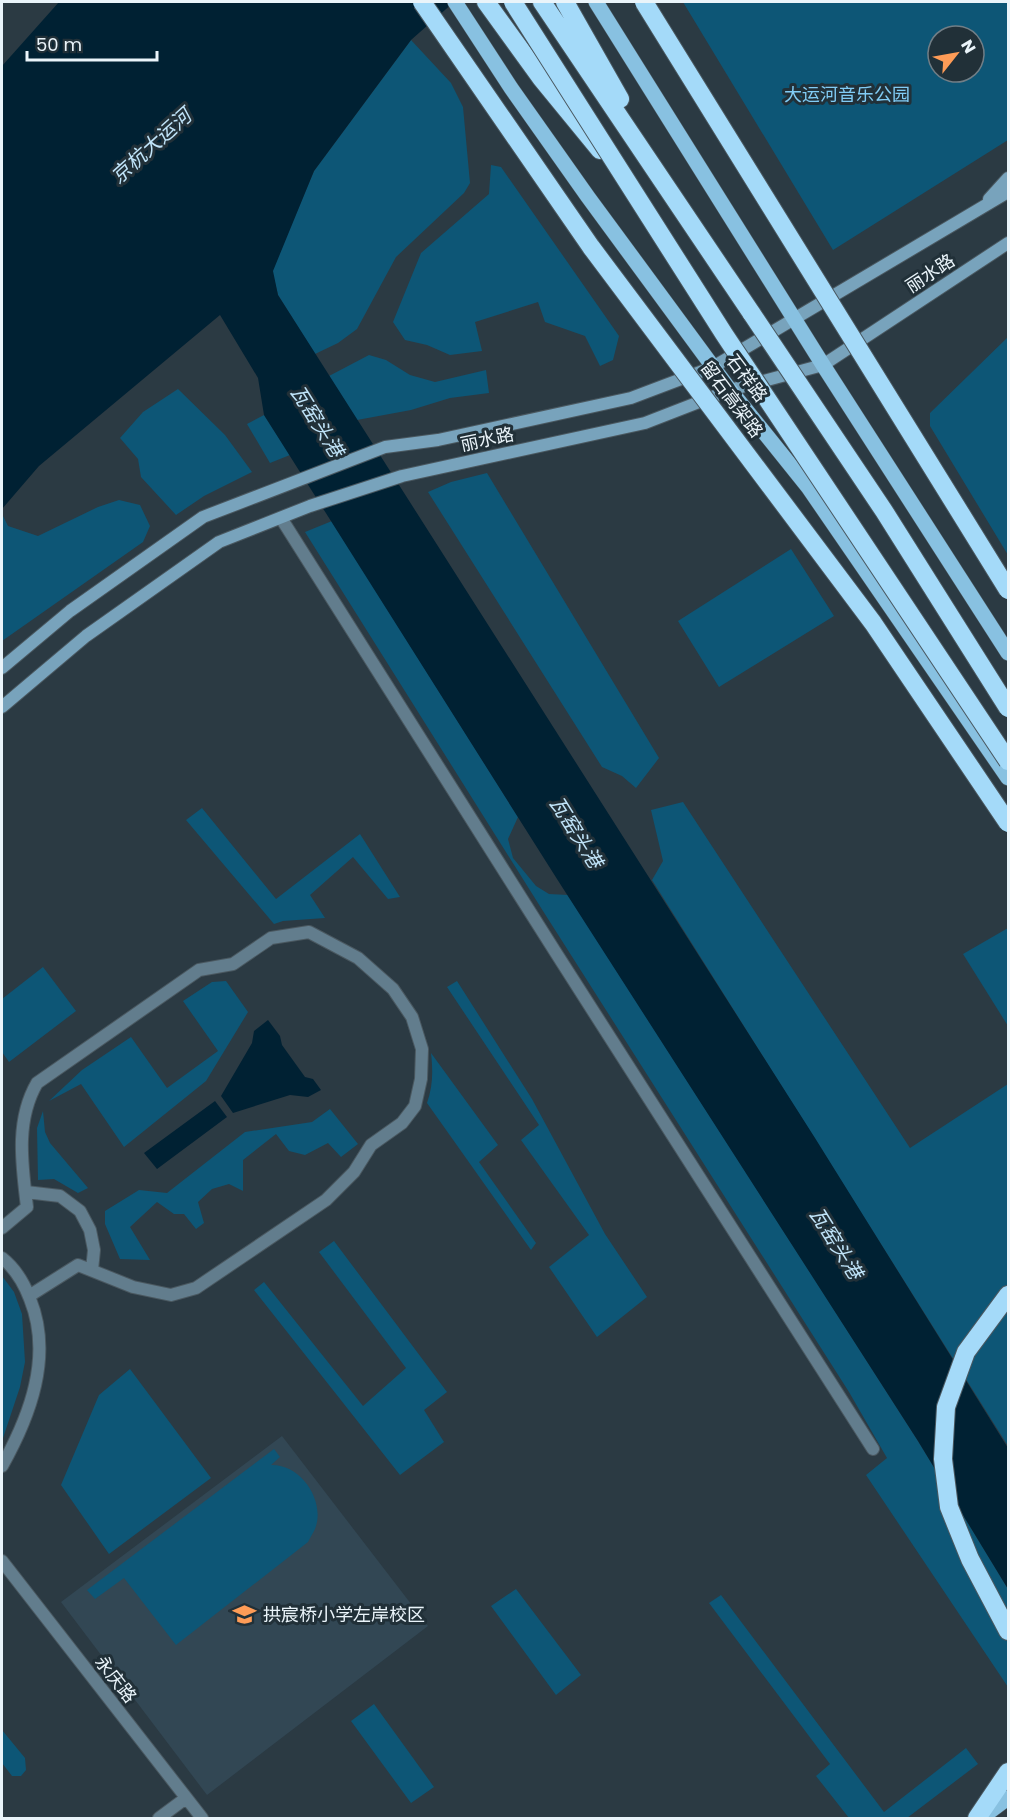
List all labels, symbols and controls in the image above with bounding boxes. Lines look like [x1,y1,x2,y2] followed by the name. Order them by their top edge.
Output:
[27,24,158,62] scale bar
[926,24,986,84] north arrow
[36,32,82,57] text: 50 m
[955,35,981,58] text: N
[784,82,910,107] park label: 大运河音乐公园
[104,99,200,190] water label: 京杭大运河
[901,248,959,298] street label: 丽水路
[721,349,773,407] street label: 石祥路
[695,356,769,442] street label: 留石高架路
[284,380,352,465] water label: 瓦窑头港
[458,421,516,457] street label: 丽水路
[543,791,611,876] water label: 瓦窑头港
[803,1202,871,1287] water label: 瓦窑头港
[232,1601,258,1627] school or university icon: 拱宸桥小学左岸校区
[263,1602,425,1627] place label: 拱宸桥小学左岸校区
[90,1650,142,1708] street label: 永庆路

